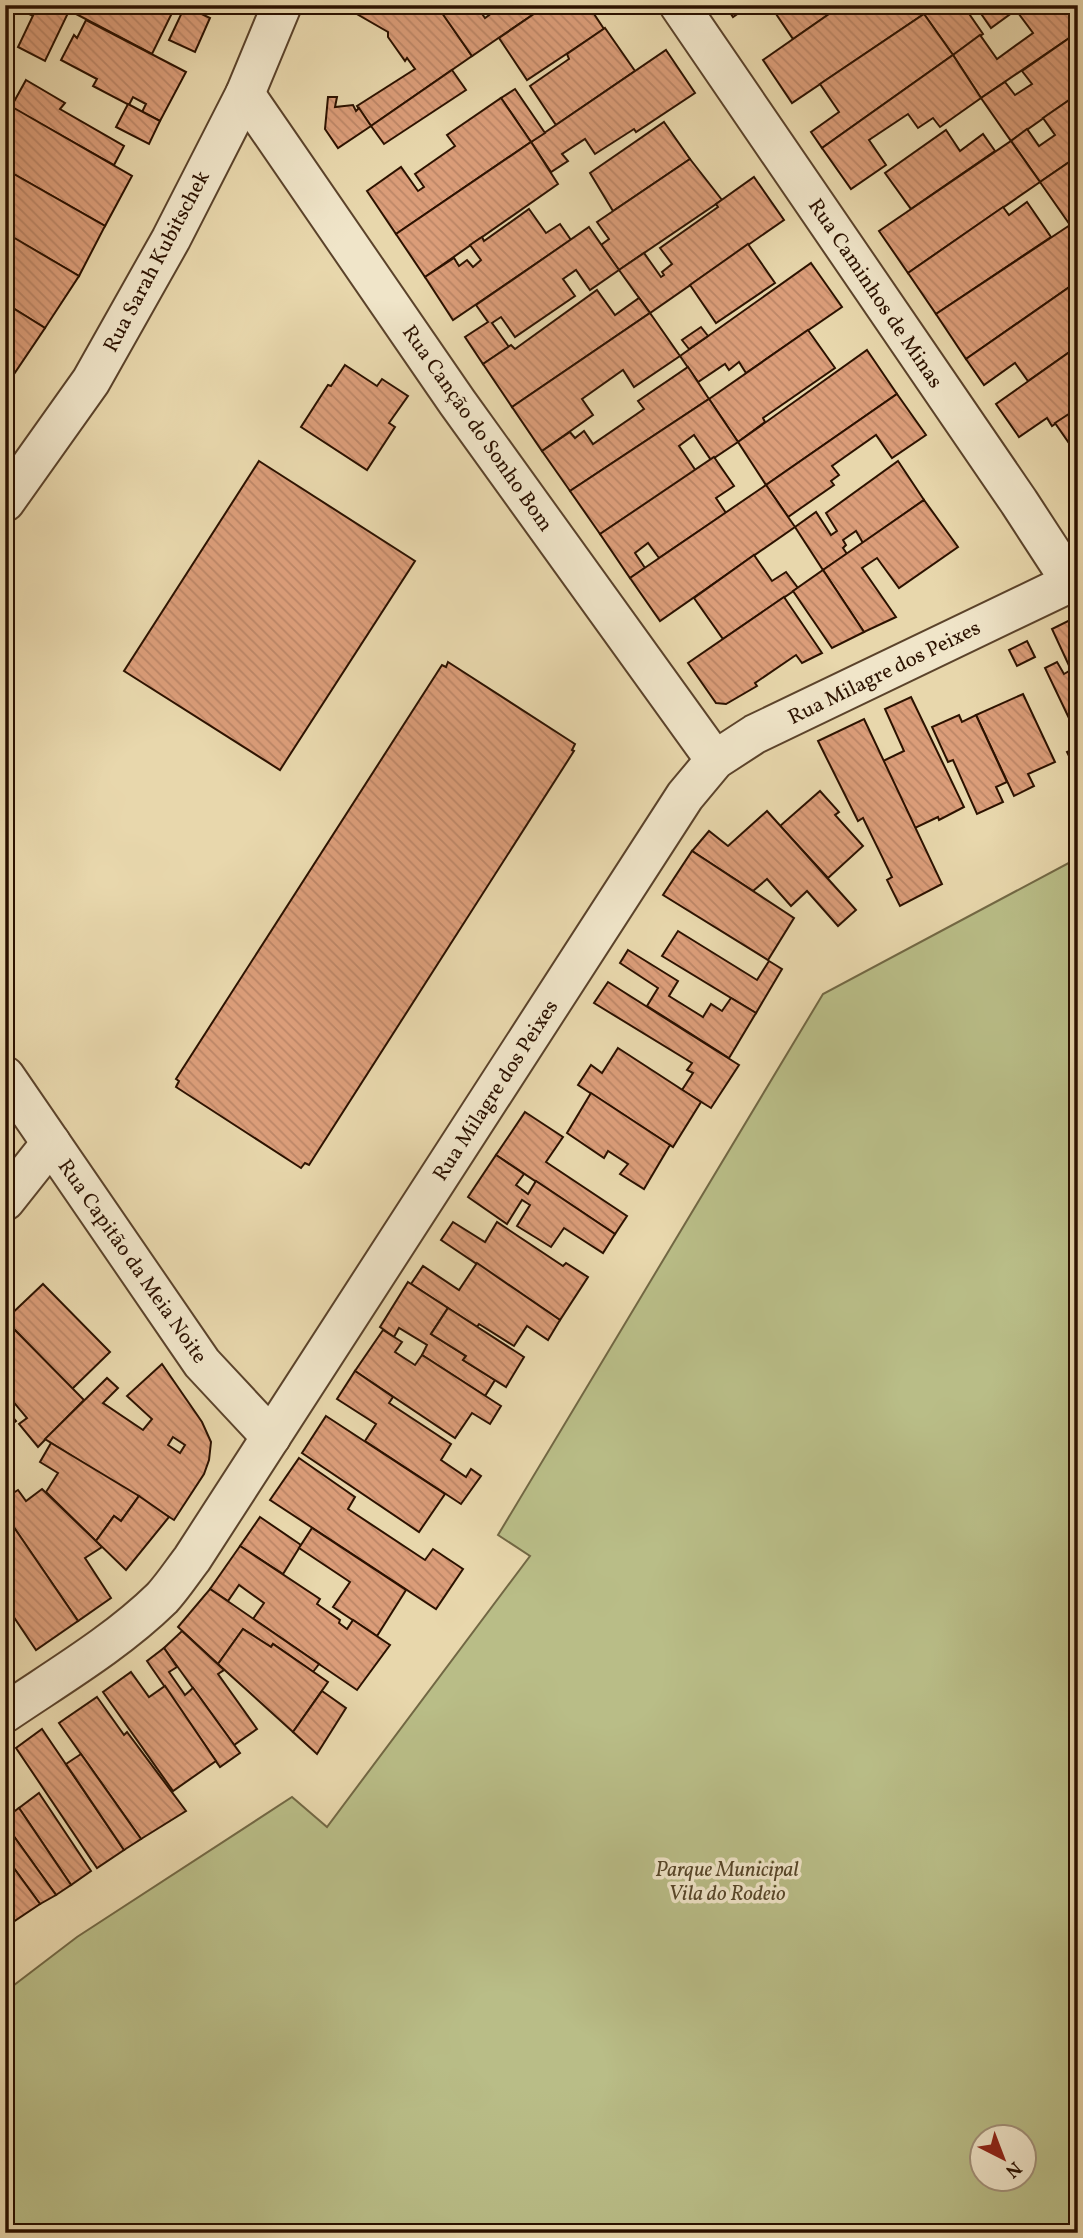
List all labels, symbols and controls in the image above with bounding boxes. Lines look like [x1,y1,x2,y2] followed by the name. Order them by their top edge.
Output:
[97,165,218,358] street label: Rua Sarah Kubitschek
[800,193,949,394] street label: Rua Caminhos de Minas
[394,320,559,538] street label: Rua Canção do Sonho Bom
[784,614,986,733] street label: Rua Milagre dos Peixes
[427,994,566,1187] street label: Rua Milagre dos Peixes
[50,1154,213,1370] street label: Rua Capitão da Meia Noite
[655,1856,799,1909] park label: Parque Municipal Vila do Rodeio
[968,2122,1038,2192] north arrow
[999,2155,1027,2184] text: N

